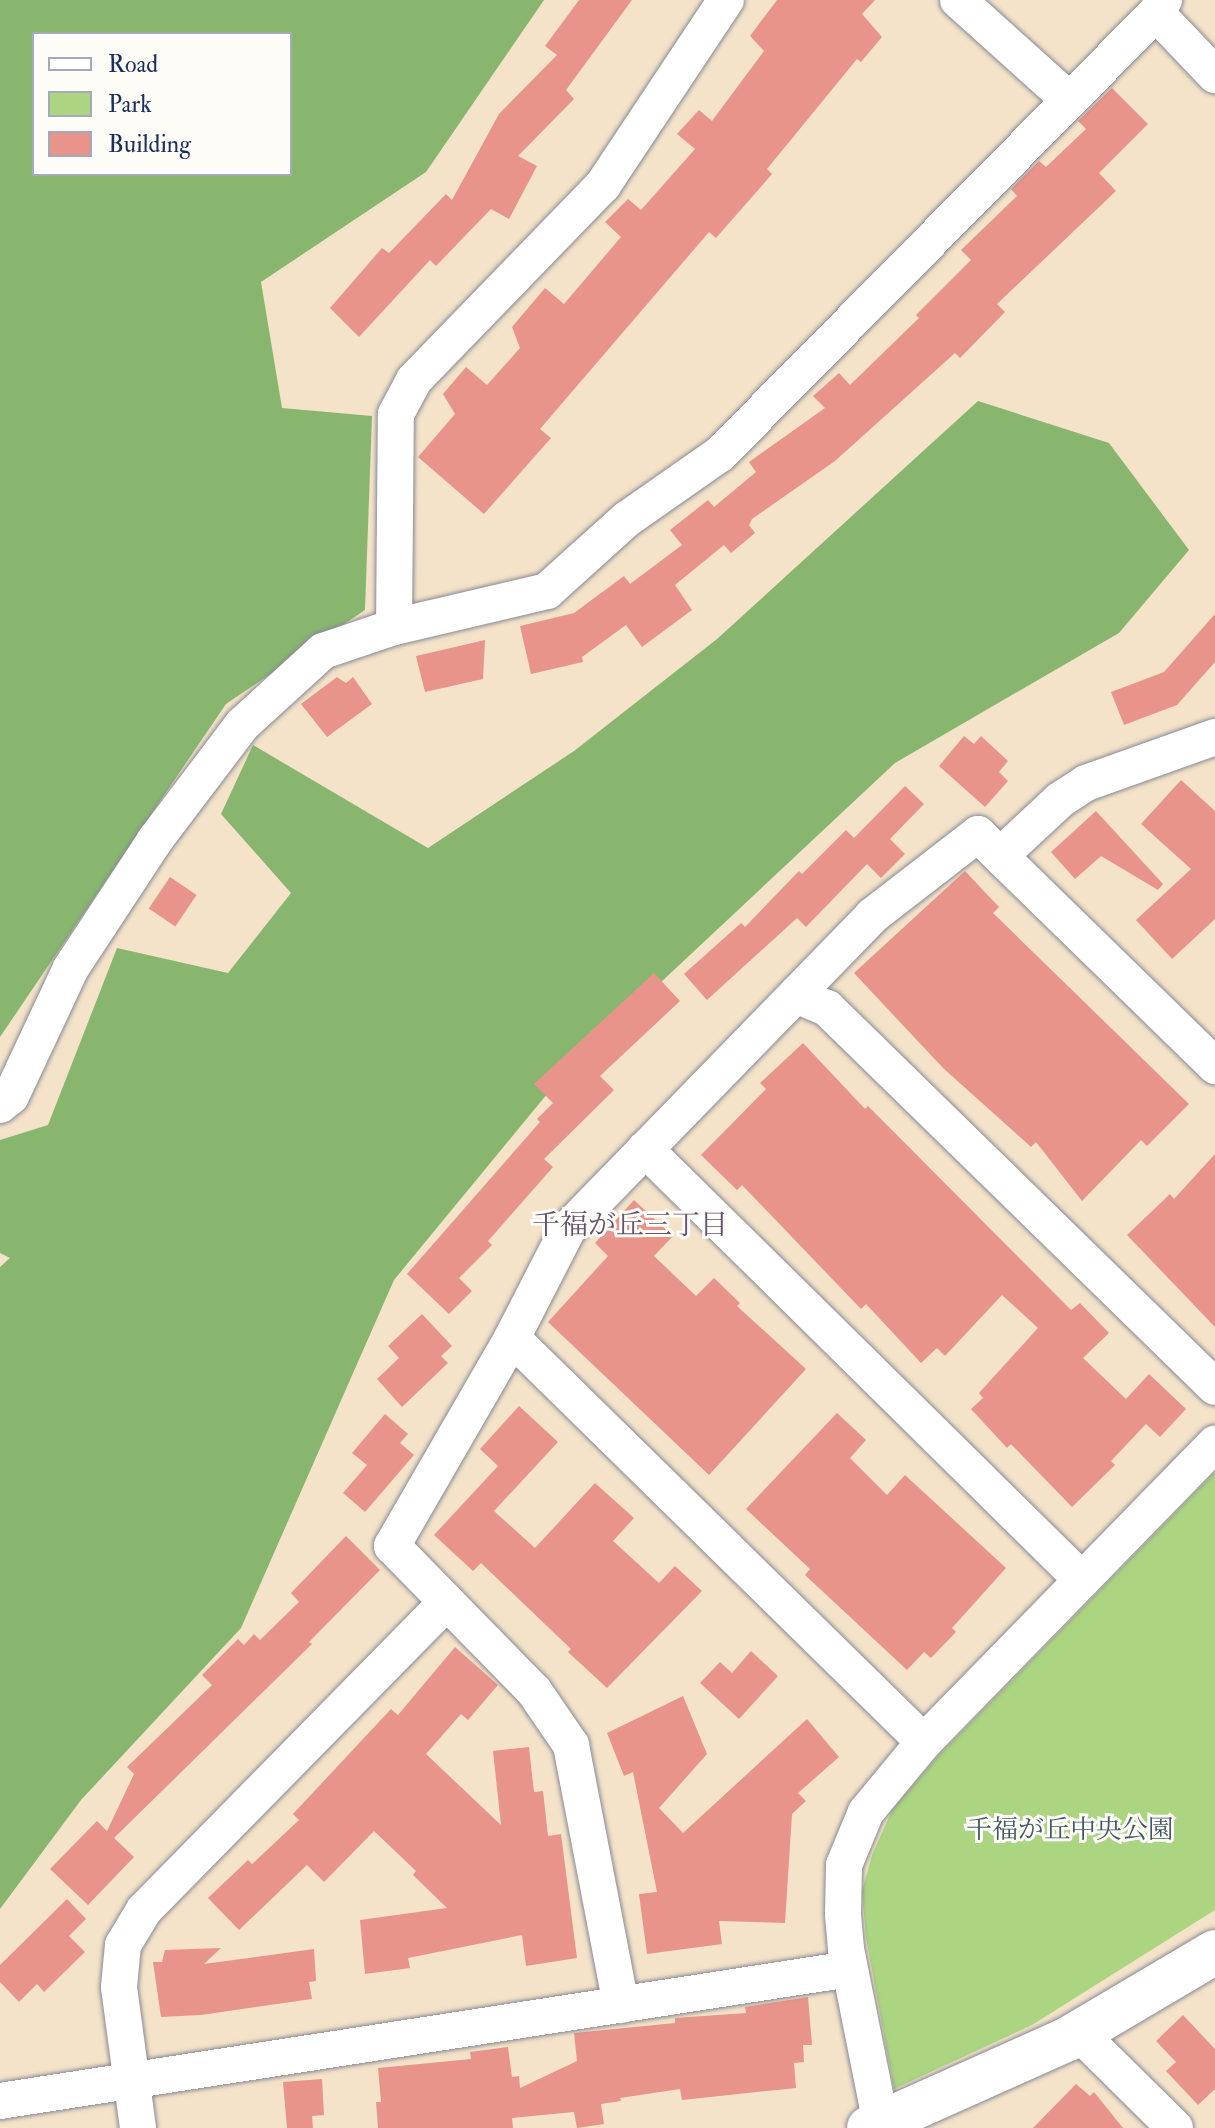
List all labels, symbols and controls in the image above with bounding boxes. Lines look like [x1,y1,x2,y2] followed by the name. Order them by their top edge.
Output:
[32,32,292,176] legend
[108,49,158,80] text: Road
[108,89,152,120] text: Park
[108,129,191,160] text: Building
[532,1209,728,1243] district label: 千福が丘三丁目
[966,1815,1174,1847] park label: 千福が丘中央公園

